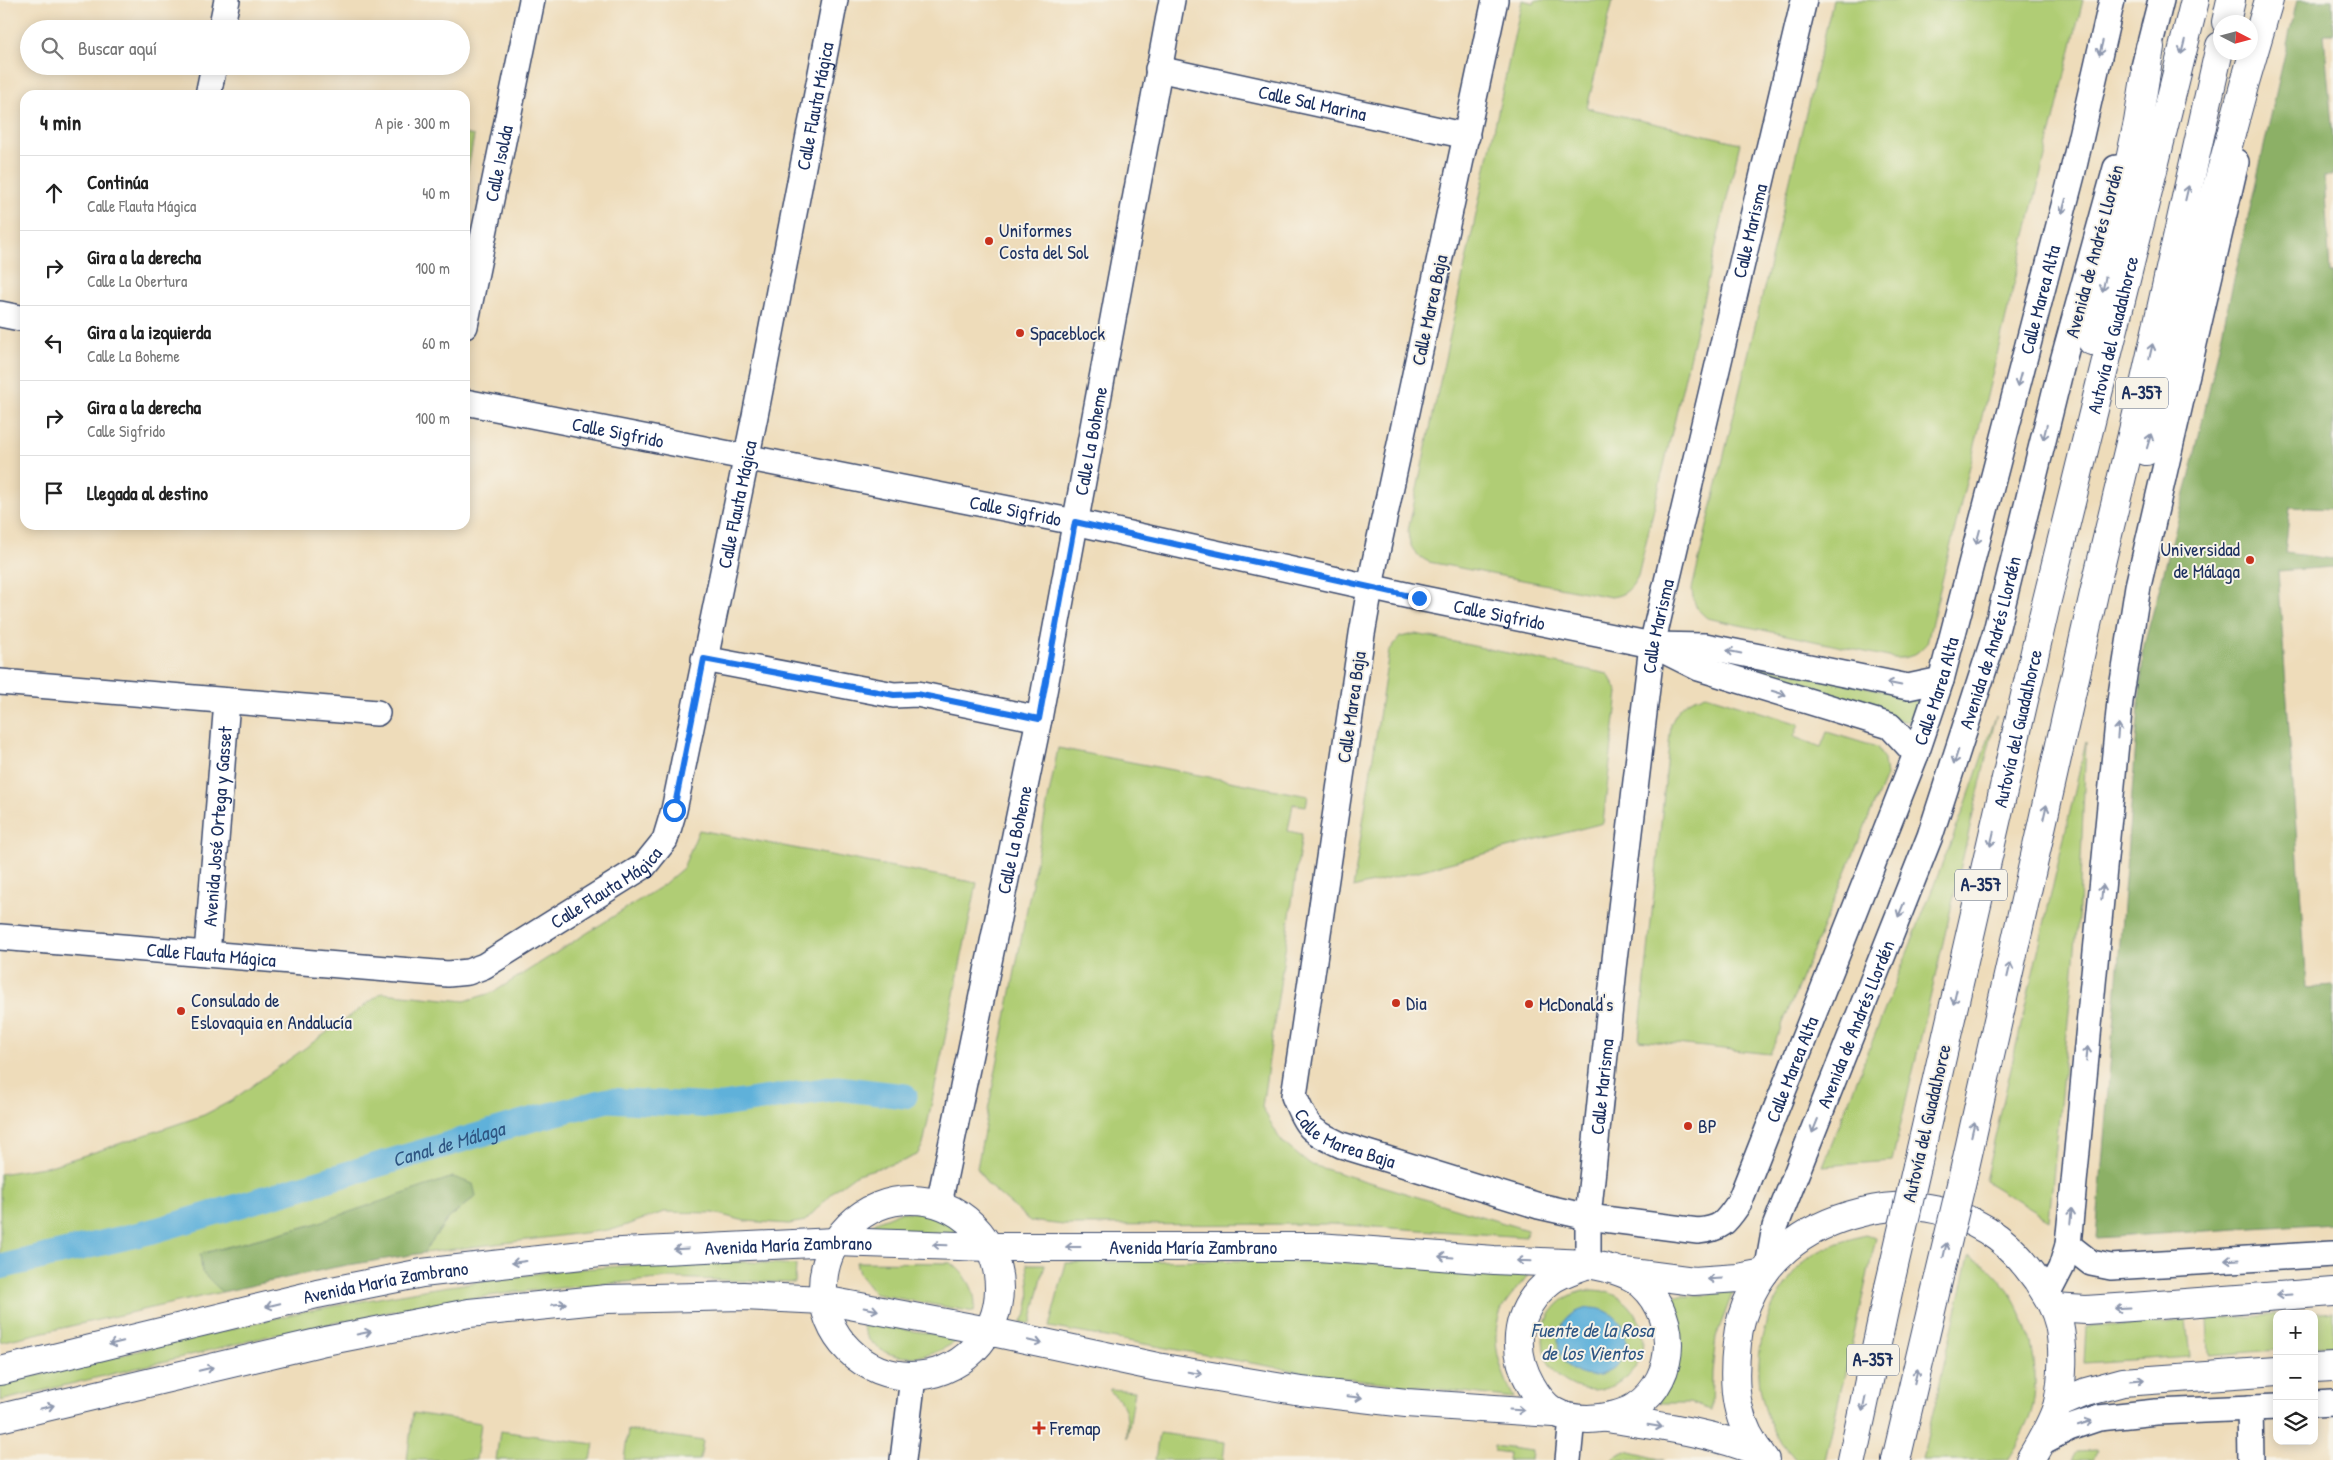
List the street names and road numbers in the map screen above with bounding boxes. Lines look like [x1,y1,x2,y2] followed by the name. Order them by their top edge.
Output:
[790,39,840,172] street label: Calle Flauta Mágica
[1256,78,1369,127] street label: Calle Sal Marina
[478,122,519,204] street label: Calle Isolda
[2058,162,2130,340] street label: Avenida de Andrés Llordén
[1726,181,1773,281] street label: Calle Marisma
[2013,242,2066,357] street label: Calle Marea Alta
[1405,252,1454,368] street label: Calle Marea Baja
[2081,253,2144,416] street label: Autovía del Guadalhorce
[2116,378,2168,408] road number: A-357
[1068,384,1113,497] street label: Calle La Boheme
[570,410,667,454] street label: Calle Sigfrido
[711,438,763,571] street label: Calle Flauta Mágica
[967,489,1064,532] street label: Calle Sigfrido
[1953,553,2027,732] street label: Avenida de Andrés Llordén
[1636,576,1680,675] street label: Calle Marisma
[1451,592,1548,636] street label: Calle Sigfrido
[1907,634,1965,749] street label: Calle Marea Alta
[1987,646,2048,810] street label: Autovía del Guadalhorce
[1330,649,1372,764] street label: Calle Marea Baja
[196,725,238,927] street label: Avenida José Ortega y Gasset
[990,783,1038,896] street label: Calle La Boheme
[545,841,668,934] street label: Calle Flauta Mágica
[1955,870,2007,900] road number: A-357
[145,936,278,973] street label: Calle Flauta Mágica
[1811,936,1900,1112] street label: Avenida de Andrés Llordén
[1759,1012,1824,1126] street label: Calle Marea Alta
[1584,1037,1620,1136] street label: Calle Marisma
[1895,1041,1957,1204] street label: Autovía del Guadalhorce
[1288,1104,1399,1174] street label: Calle Marea Baja
[704,1229,873,1261] street label: Avenida María Zambrano
[1109,1234,1277,1260] street label: Avenida María Zambrano
[300,1255,470,1310] street label: Avenida María Zambrano
[1847,1344,1899,1376] road number: A-357

